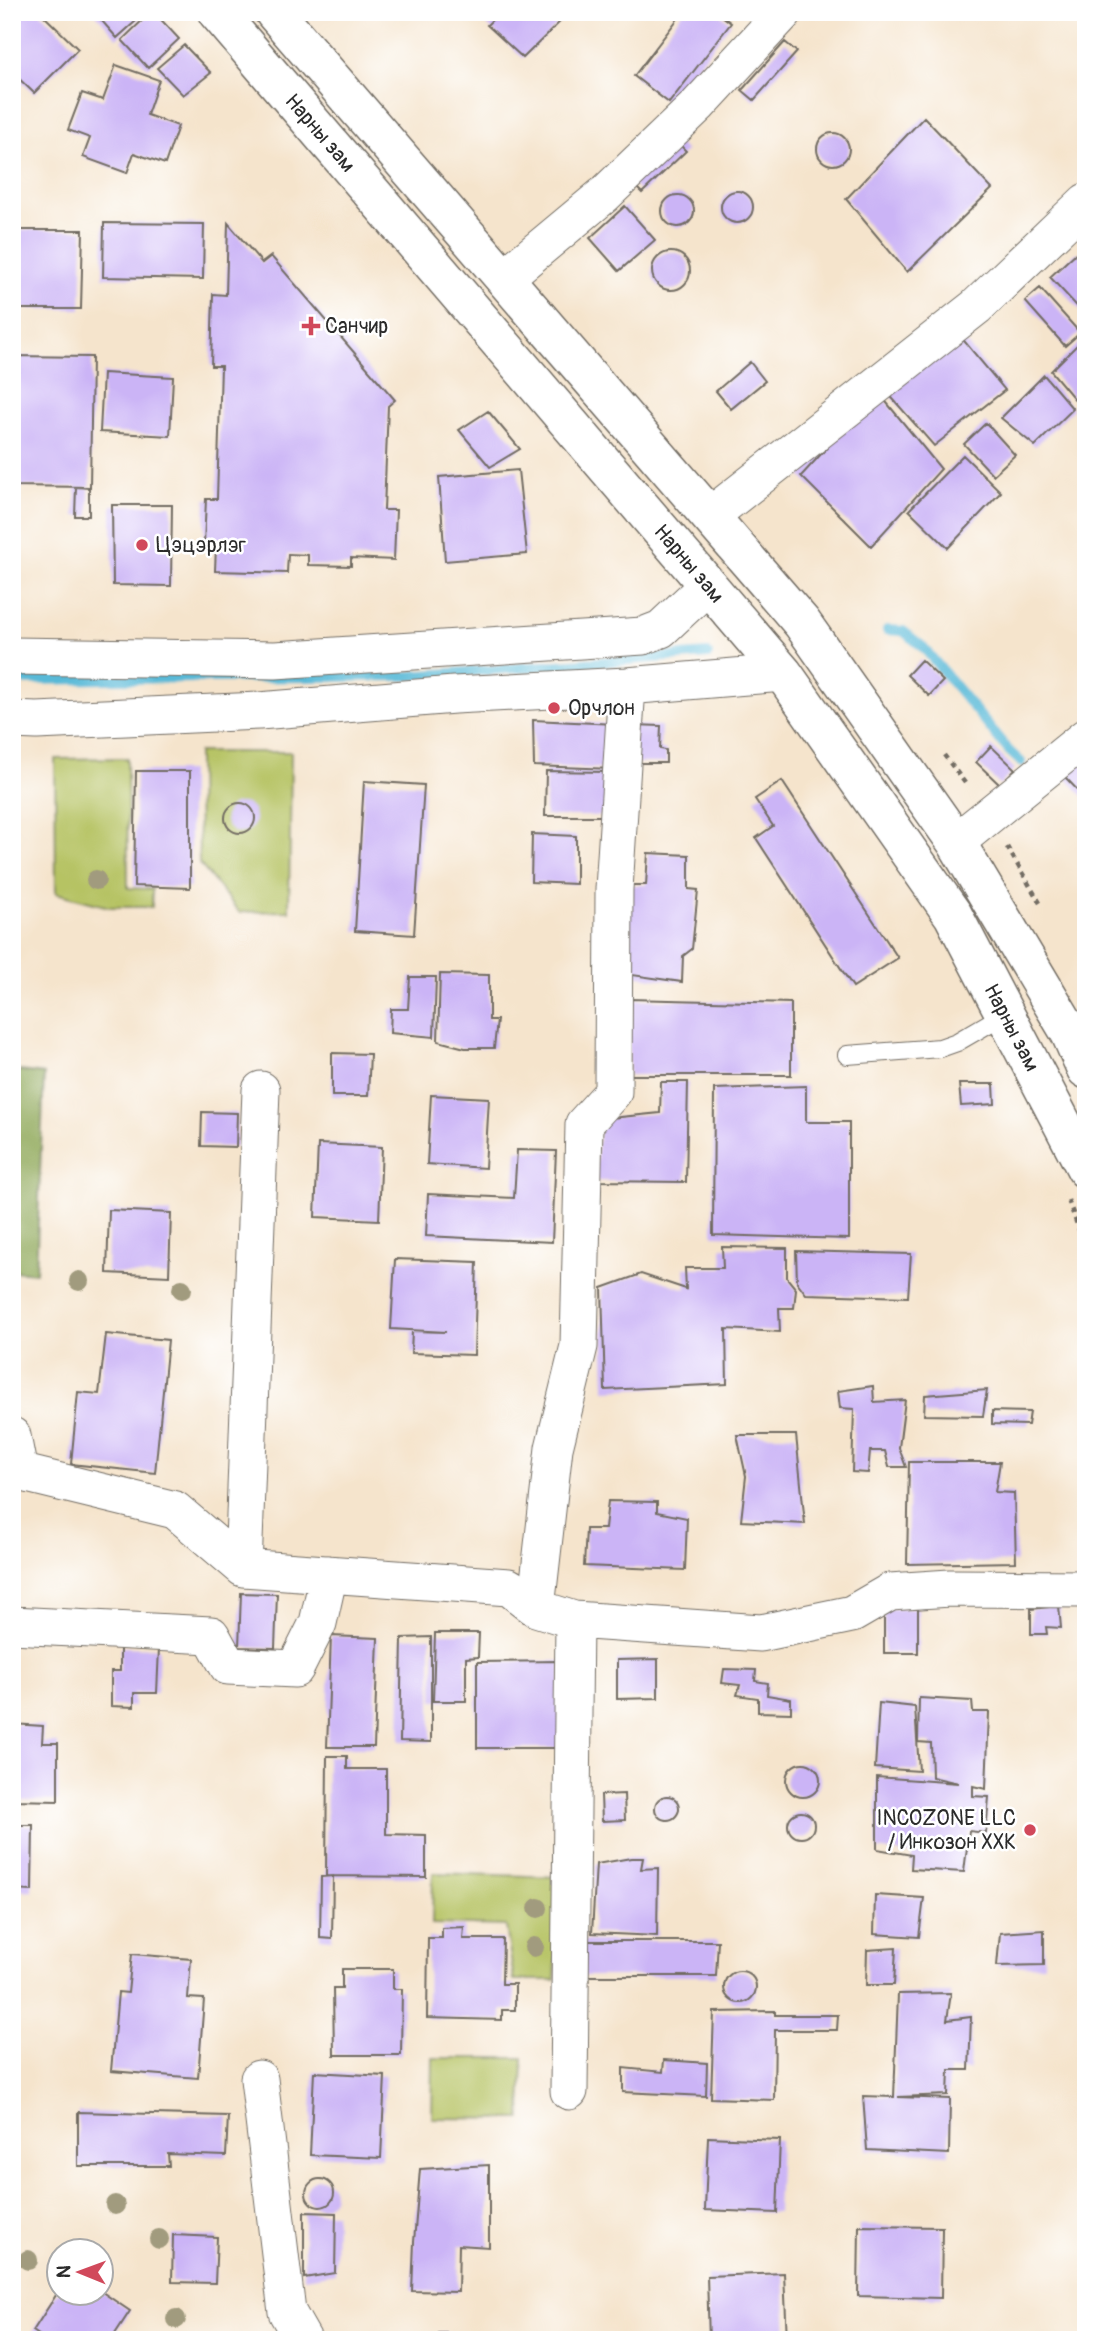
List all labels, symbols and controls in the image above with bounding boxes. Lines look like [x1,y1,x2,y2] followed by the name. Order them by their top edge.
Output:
[279,88,362,178] street label: Нарны зам
[325,313,388,340] place label: Санчир
[303,318,319,334] marker: Санчир
[648,518,730,608] street label: Нарны зам
[156,532,246,559] place label: Цэцэрлэг
[134,537,150,553] marker: Цэцэрлэг
[568,695,635,722] place label: Орчлон
[546,700,562,716] marker: Орчлон
[978,979,1046,1076] street label: Нарны зам
[876,1805,1016,1856] place label: INCOZONE LLC / Инкозон ХХК
[1022,1822,1038,1838] marker: INCOZONE LLC / Инкозон ХХК
[46,2236,116,2306] north arrow
[52,2265,76,2278] text: N

